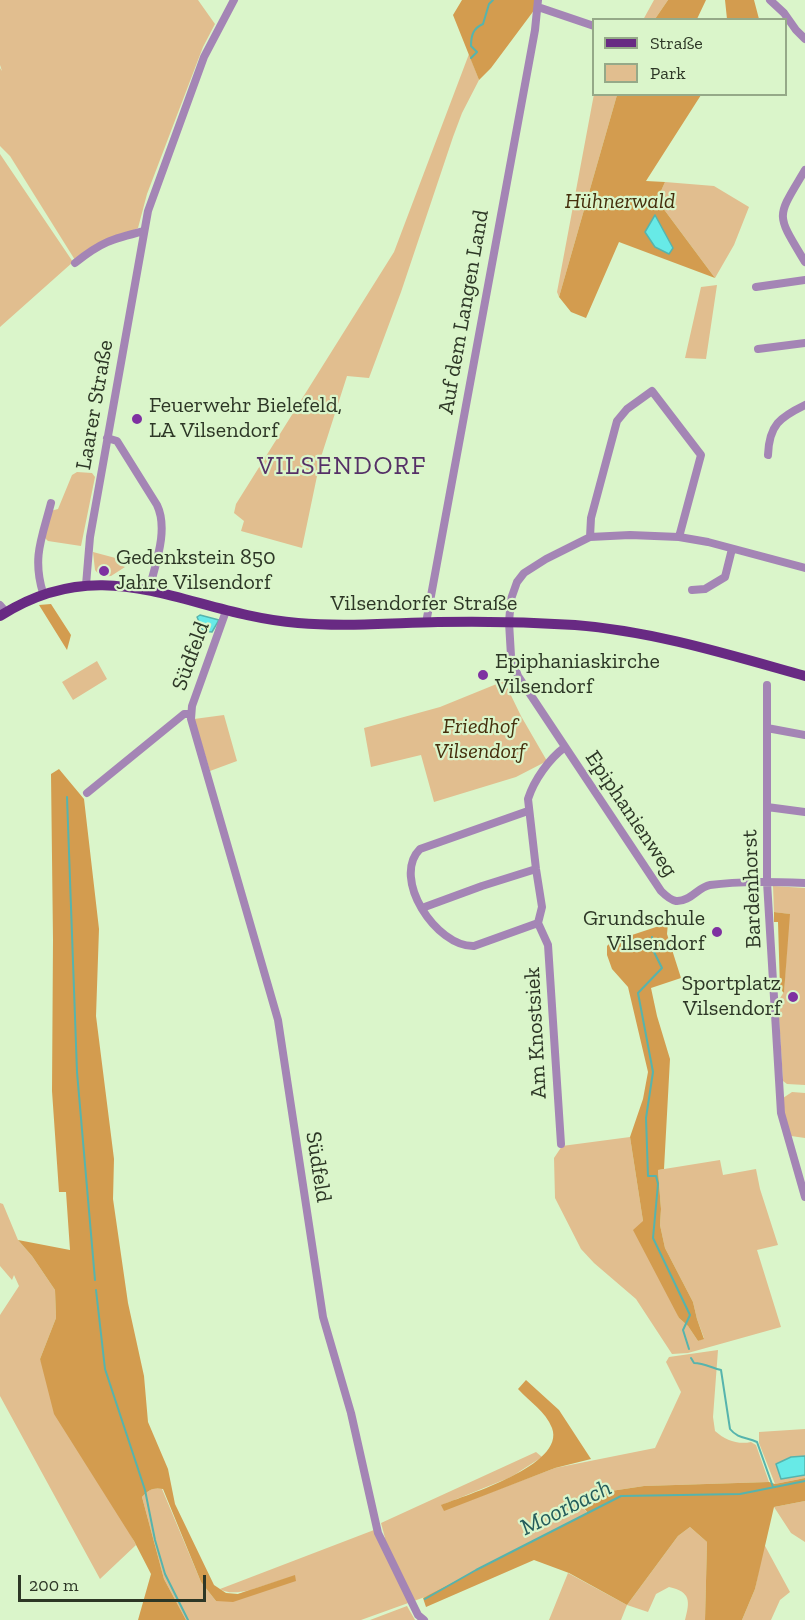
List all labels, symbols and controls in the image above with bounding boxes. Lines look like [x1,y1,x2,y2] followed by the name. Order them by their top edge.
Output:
[592,18,787,96] legend
[650,32,703,54] text: Straße
[650,62,686,84] text: Park
[565,189,675,215] park label: Hühnerwald
[433,208,495,416] street label: Auf dem Langen Land
[71,338,119,472] street label: Laarer Straße
[149,393,342,445] place label: Feuerwehr Bielefeld, LA Vilsendorf
[130,412,144,426] marker: Feuerwehr Bielefeld, LA Vilsendorf
[257,451,427,483] district label: VILSENDORF
[116,545,276,596] place label: Gedenkstein 850 Jahre Vilsendorf
[97,564,111,578] marker: Gedenkstein 850 Jahre Vilsendorf
[331,591,517,617] street label: Vilsendorfer Straße
[166,618,216,694] street label: Südfeld
[495,649,660,700] place label: Epiphaniaskirche Vilsendorf
[476,668,490,682] marker: Epiphaniaskirche Vilsendorf
[435,714,525,766] park label: Friedhof Vilsendorf
[579,746,683,882] street label: Epiphanienweg
[737,829,767,949] street label: Bardenhorst
[583,906,705,957] place label: Grundschule Vilsendorf
[710,925,724,939] marker: Grundschule Vilsendorf
[519,967,553,1099] street label: Am Knostsiek
[682,971,781,1022] place label: Sportplatz Vilsendorf
[786,990,800,1004] marker: Sportplatz Vilsendorf
[299,1130,337,1204] street label: Südfeld
[516,1474,616,1542] water label: Moorbach
[21,1563,208,1601] scale bar
[29,1574,79,1596] text: 200 m

